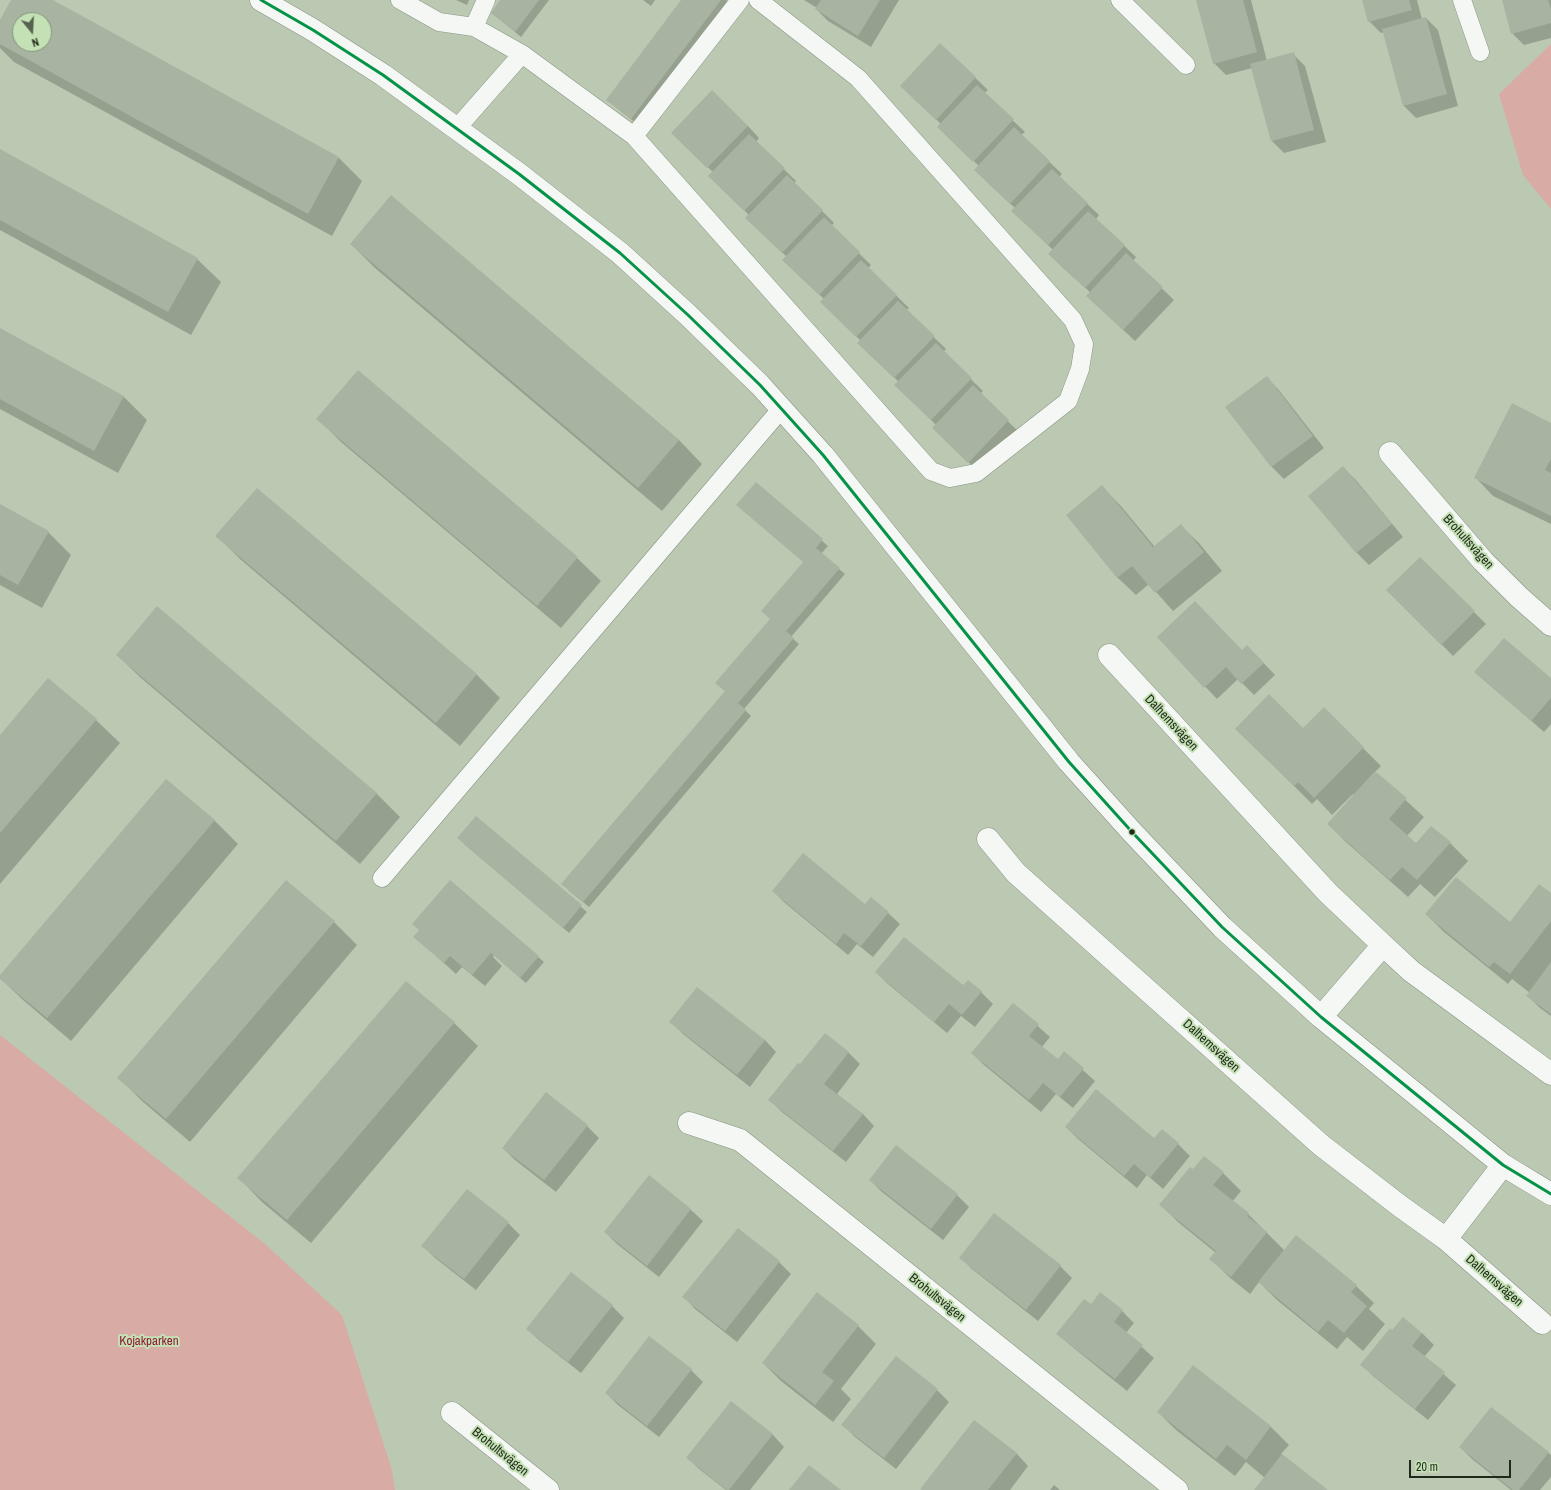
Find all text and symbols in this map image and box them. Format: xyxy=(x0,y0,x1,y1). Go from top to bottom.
north arrow xyxy=(12,12,52,52)
text: N xyxy=(30,35,41,50)
street label: Brohultsvägen xyxy=(1439,511,1497,573)
street label: Dalhemsvägen xyxy=(1141,692,1201,754)
unlabelled marker xyxy=(1127,827,1137,837)
street label: Dalhemsvägen xyxy=(1179,1016,1243,1076)
street label: Dalhemsvägen xyxy=(1462,1252,1526,1310)
street label: Brohultsvägen xyxy=(906,1270,968,1326)
park label: Kojakparken xyxy=(119,1334,179,1350)
street label: Brohultsvägen xyxy=(469,1424,531,1480)
scale bar xyxy=(1411,1452,1513,1478)
text: 20 m xyxy=(1416,1459,1438,1475)

